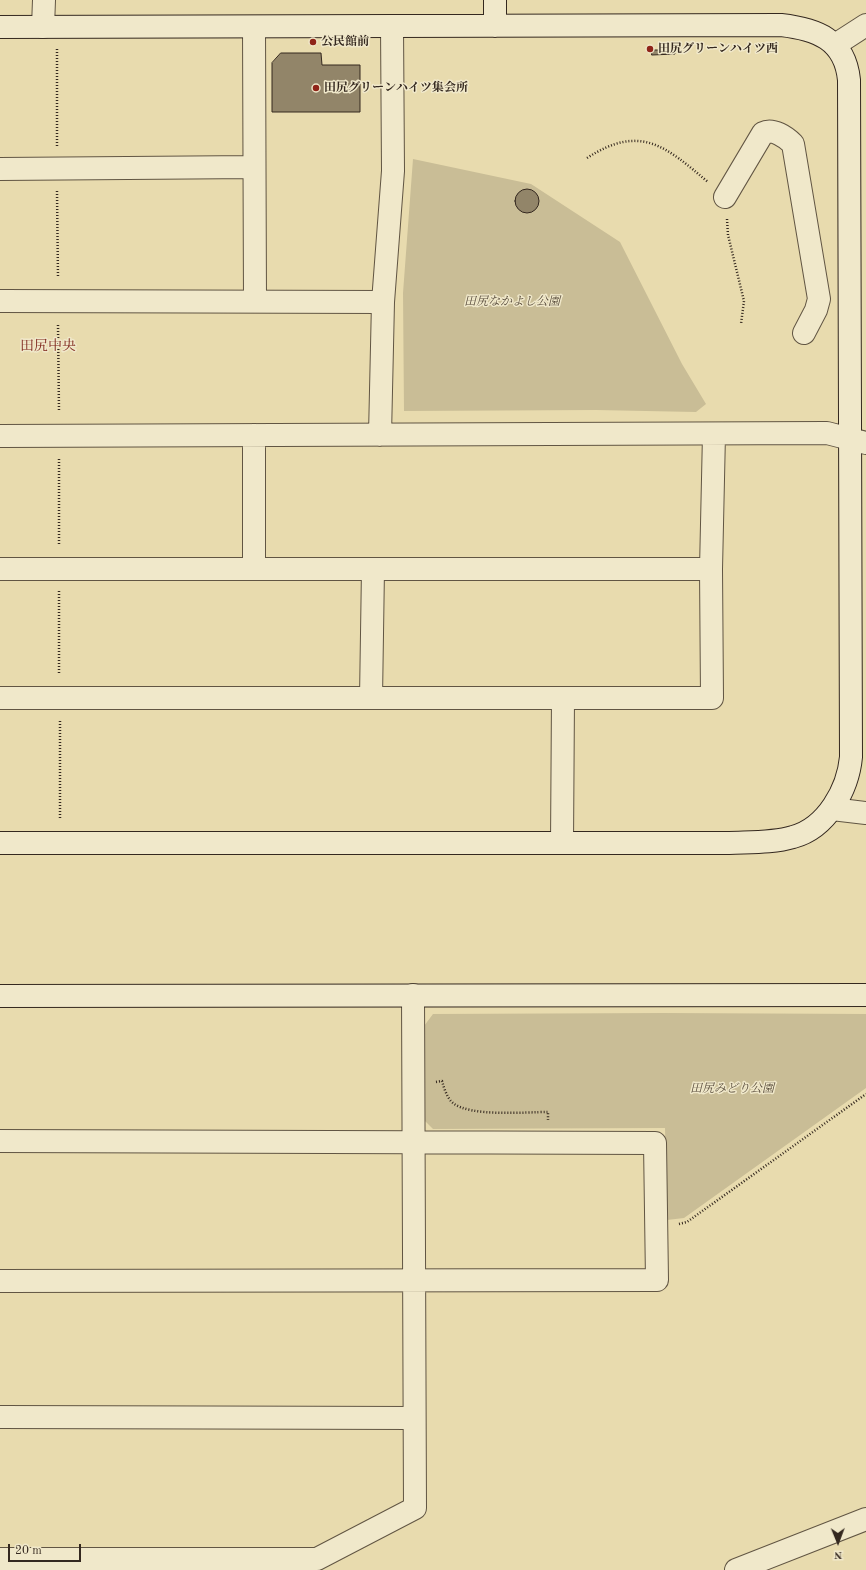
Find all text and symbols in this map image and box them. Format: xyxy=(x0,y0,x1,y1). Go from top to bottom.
place label: 公民館前 xyxy=(321,35,369,49)
marker: 公民館前 xyxy=(308,37,318,47)
place label: 田尻グリーンハイツ西 xyxy=(658,42,778,56)
marker: 田尻グリーンハイツ西 xyxy=(645,44,655,54)
place label: 田尻グリーンハイツ集会所 xyxy=(324,81,468,95)
marker: 田尻グリーンハイツ集会所 xyxy=(311,83,321,93)
park label: 田尻なかよし公園 xyxy=(464,295,560,309)
district label: 田尻中央 xyxy=(20,338,76,354)
park label: 田尻みどり公園 xyxy=(690,1082,774,1096)
north arrow xyxy=(818,1522,858,1562)
scale bar xyxy=(10,1536,83,1562)
text: 20 m xyxy=(15,1545,42,1557)
text: N xyxy=(834,1549,843,1560)

